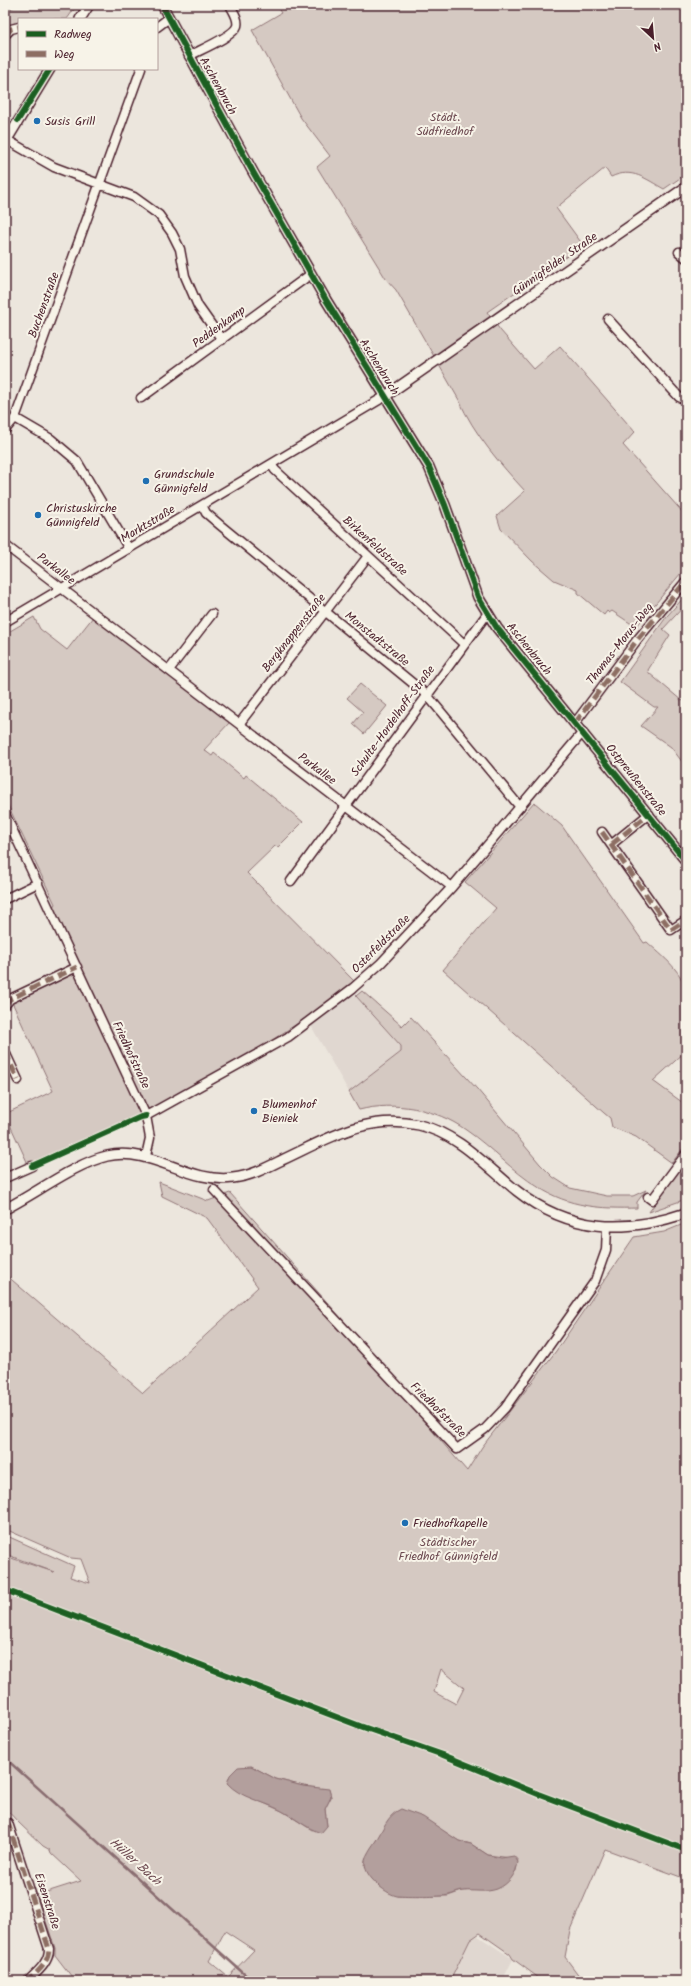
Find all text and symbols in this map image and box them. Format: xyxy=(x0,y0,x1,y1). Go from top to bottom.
legend xyxy=(18,18,158,70)
north arrow xyxy=(633,18,673,58)
text: Radweg xyxy=(54,25,92,44)
text: N xyxy=(650,36,664,56)
text: Weg xyxy=(54,45,75,64)
street label: Aschenbruch xyxy=(194,53,242,119)
park label: Städt. Südfriedhof xyxy=(416,108,475,141)
place label: Susis Grill xyxy=(45,112,95,131)
marker: Susis Grill xyxy=(32,116,42,126)
street label: Günnigfelder Straße xyxy=(508,227,602,301)
street label: Buchenstraße xyxy=(23,269,65,341)
street label: Peddenkamp xyxy=(188,301,250,353)
street label: Aschenbruch xyxy=(354,335,404,399)
place label: Grundschule Günnigfeld xyxy=(154,465,215,498)
marker: Grundschule Günnigfeld xyxy=(141,476,151,486)
place label: Christuskirche Günnigfeld xyxy=(46,499,117,532)
street label: Marktstraße xyxy=(117,500,180,548)
marker: Christuskirche Günnigfeld xyxy=(33,510,43,520)
street label: Birkenfeldstraße xyxy=(338,511,412,581)
street label: Parkallee xyxy=(33,548,80,590)
street label: Bergknappenstraße xyxy=(257,589,331,676)
street label: Thomas-Morus-Weg xyxy=(582,599,658,689)
street label: Monstadtstraße xyxy=(340,607,414,672)
street label: Aschenbruch xyxy=(502,618,556,680)
street label: Schulte-Hordelhoff-Straße xyxy=(346,661,440,781)
street label: Ostpreußenstraße xyxy=(601,740,672,821)
street label: Parkallee xyxy=(294,748,341,790)
street label: Osterfeldstraße xyxy=(347,910,415,978)
street label: Friedhofstraße xyxy=(107,1018,155,1092)
place label: Blumenhof Bieniek xyxy=(262,1095,318,1128)
marker: Blumenhof Bieniek xyxy=(249,1106,259,1116)
street label: Friedhofstraße xyxy=(406,1378,471,1443)
place label: Friedhofkapelle xyxy=(413,1514,488,1533)
marker: Friedhofkapelle xyxy=(400,1518,410,1528)
park label: Städtischer Friedhof Günnigfeld xyxy=(399,1533,498,1566)
water label: Hüller Bach xyxy=(104,1833,166,1892)
street label: Eisenstraße xyxy=(29,1870,65,1932)

